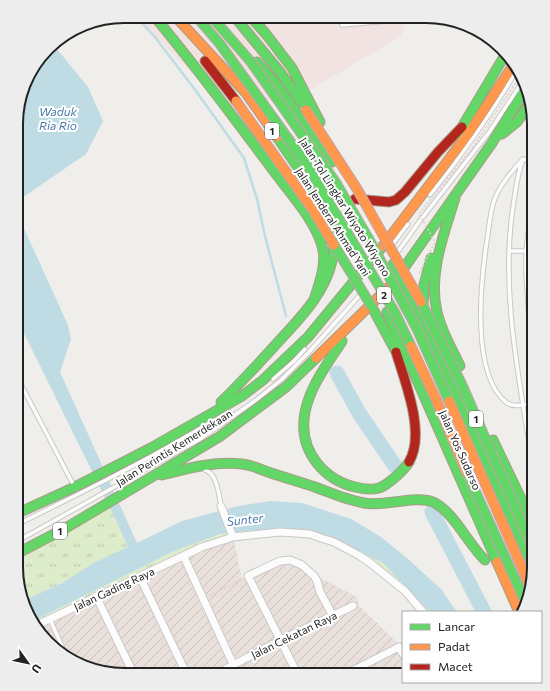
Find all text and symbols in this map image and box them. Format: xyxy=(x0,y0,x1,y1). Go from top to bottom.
water label: Waduk Ria Rio xyxy=(39,104,77,132)
road number: 1 xyxy=(265,123,279,139)
street label: Jalan Tol Lingkar Wiyoto Wiyono xyxy=(296,135,394,279)
street label: Jalan Jenderal Ahmad Yani xyxy=(293,165,374,279)
road number: 2 xyxy=(377,287,391,303)
street label: Jalan Perintis Kemerdekaan xyxy=(113,406,235,490)
street label: Jalan Yos Sudarso xyxy=(436,408,484,493)
road number: 1 xyxy=(469,411,483,427)
water label: Sunter xyxy=(226,510,265,528)
road number: 1 xyxy=(53,523,67,539)
street label: Jalan Gading Raya xyxy=(71,564,157,614)
street label: Jalan Cekatan Raya xyxy=(249,608,339,662)
legend xyxy=(402,611,542,683)
text: Lancar xyxy=(438,619,475,633)
text: Padat xyxy=(438,639,470,653)
north arrow xyxy=(8,643,48,683)
text: Macet xyxy=(438,659,473,673)
text: U xyxy=(29,662,44,676)

